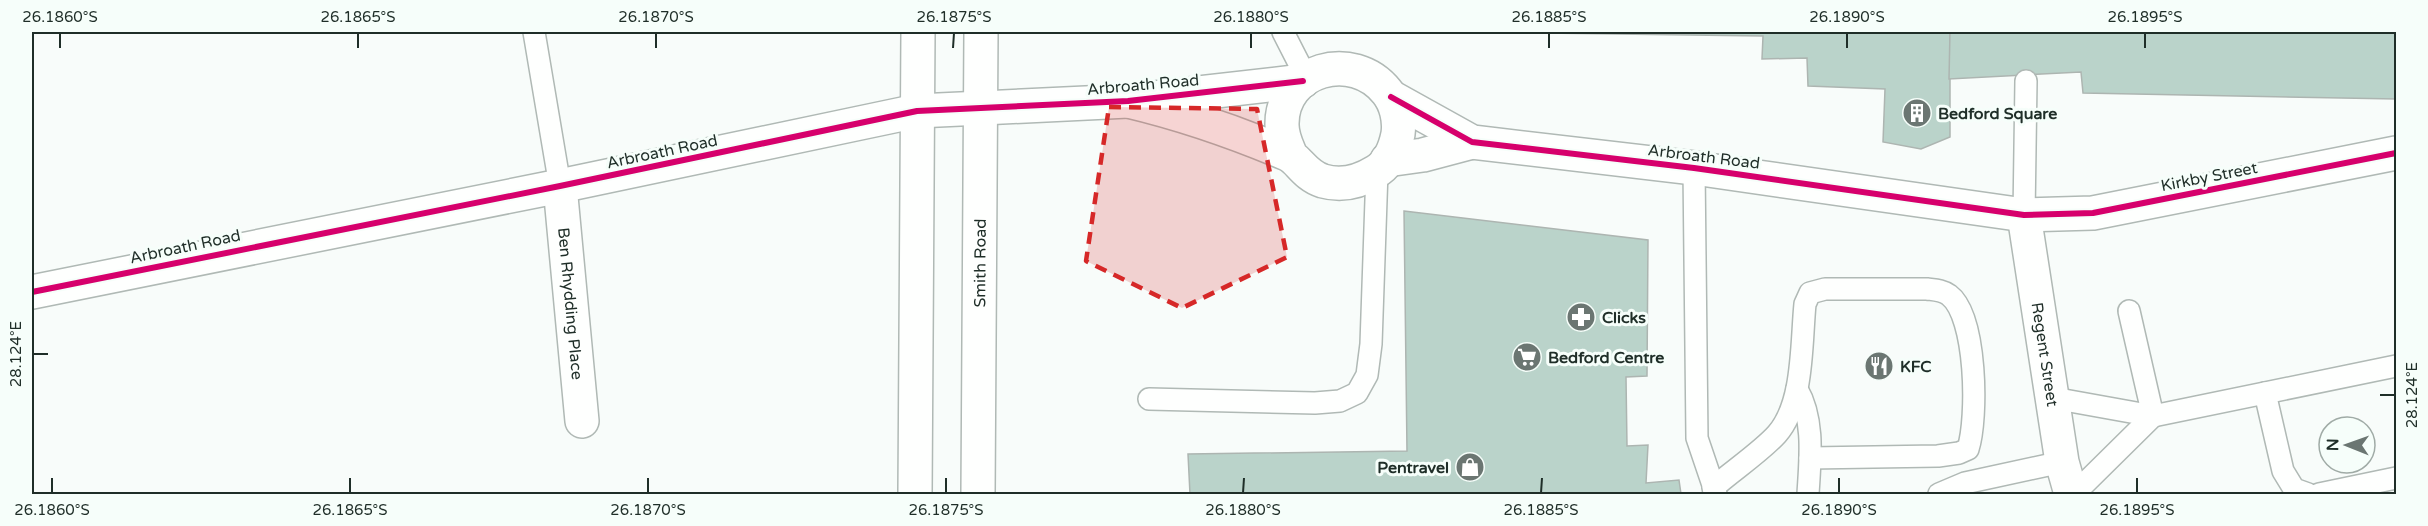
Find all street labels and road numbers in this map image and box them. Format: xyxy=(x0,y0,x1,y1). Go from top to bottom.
street label: Arbroath Road xyxy=(1086,70,1200,100)
street label: Arbroath Road xyxy=(605,130,719,173)
street label: Arbroath Road xyxy=(1647,140,1761,174)
street label: Kirkby Street xyxy=(2159,158,2259,196)
street label: Smith Road xyxy=(970,219,991,307)
street label: Arbroath Road xyxy=(128,225,242,268)
street label: Ben Rhydding Place xyxy=(553,227,587,381)
street label: Regent Street xyxy=(2027,301,2062,408)

